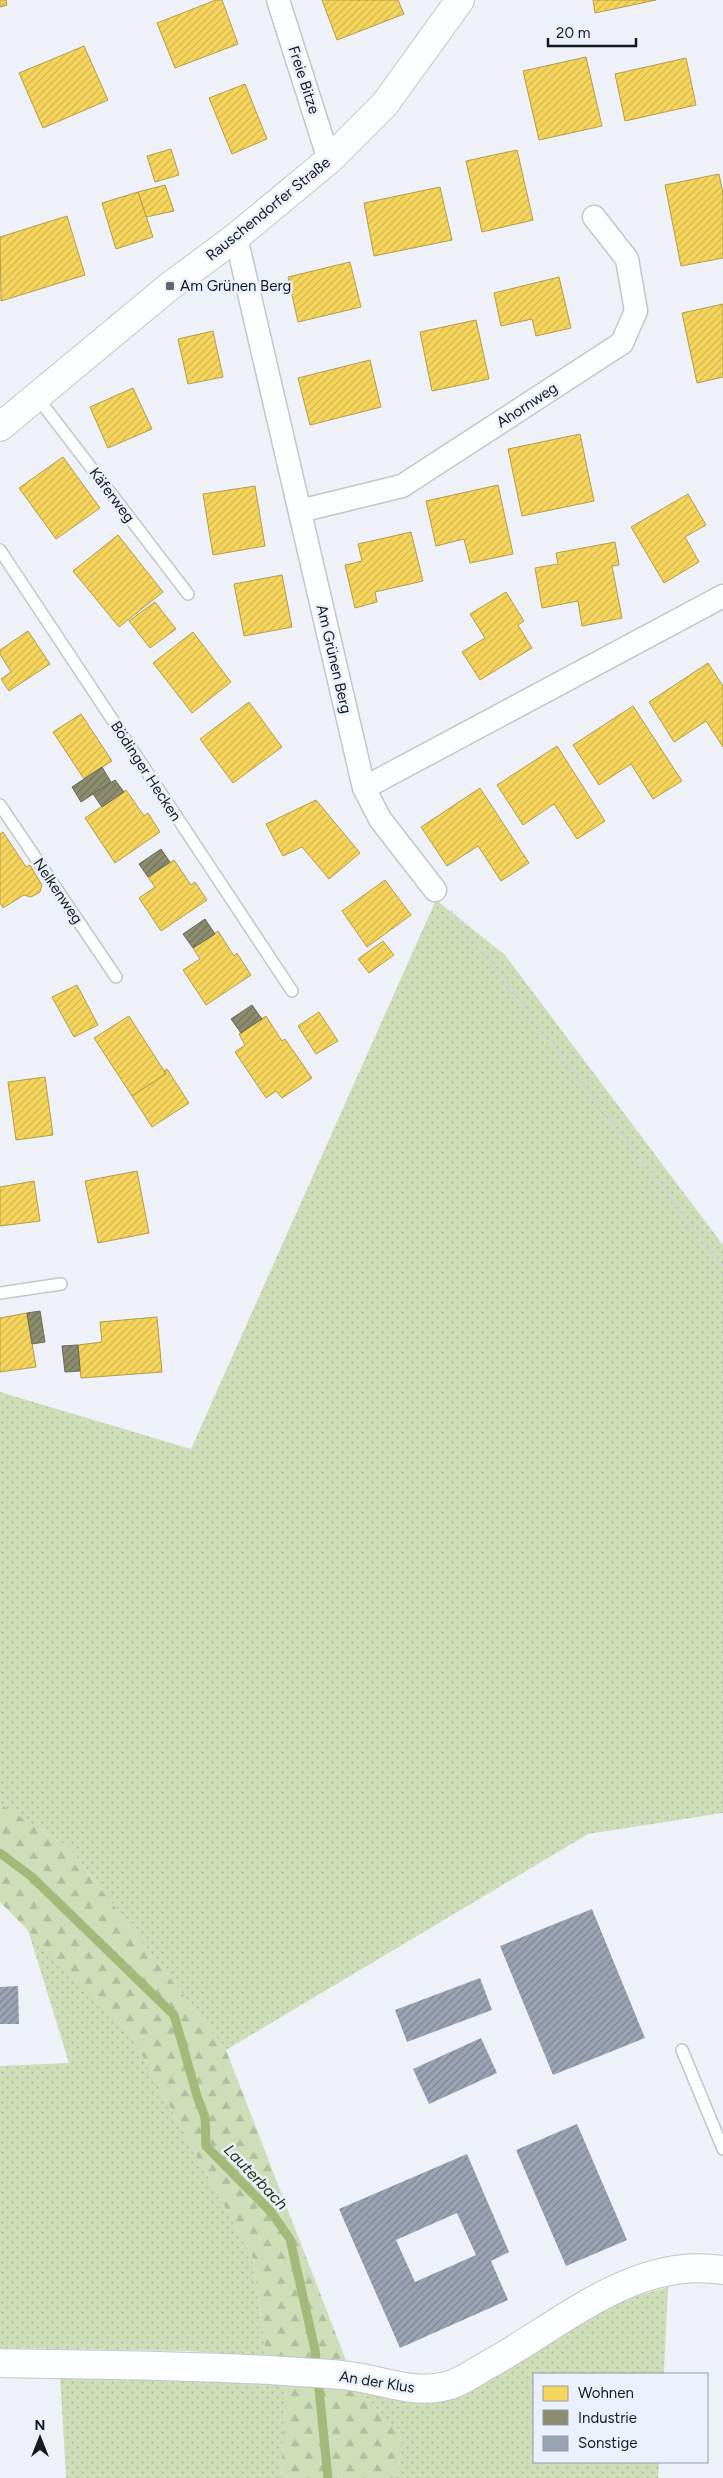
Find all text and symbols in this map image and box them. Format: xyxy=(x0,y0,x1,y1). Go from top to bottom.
scale bar xyxy=(548,15,636,47)
text: 20 m xyxy=(556,24,590,42)
street label: Freie Bitze xyxy=(285,44,323,116)
street label: Rauschendorfer Straße xyxy=(202,153,334,265)
place label: Am Grünen Berg xyxy=(180,277,291,295)
marker: Am Grünen Berg xyxy=(164,280,176,292)
street label: Ahornweg xyxy=(493,379,561,431)
street label: Käferweg xyxy=(86,464,138,526)
street label: Am Grünen Berg xyxy=(313,603,355,715)
street label: Bödinger Hecken xyxy=(107,718,185,824)
street label: Nelkenweg xyxy=(29,855,87,927)
water label: Lauterbach xyxy=(220,2140,292,2214)
street label: An der Klus xyxy=(338,2367,416,2397)
legend xyxy=(533,2373,708,2463)
text: Wohnen xyxy=(578,2384,634,2402)
text: Industrie xyxy=(578,2409,637,2427)
north arrow xyxy=(15,2413,65,2463)
text: N xyxy=(35,2417,45,2434)
text: Sonstige xyxy=(578,2434,637,2452)

